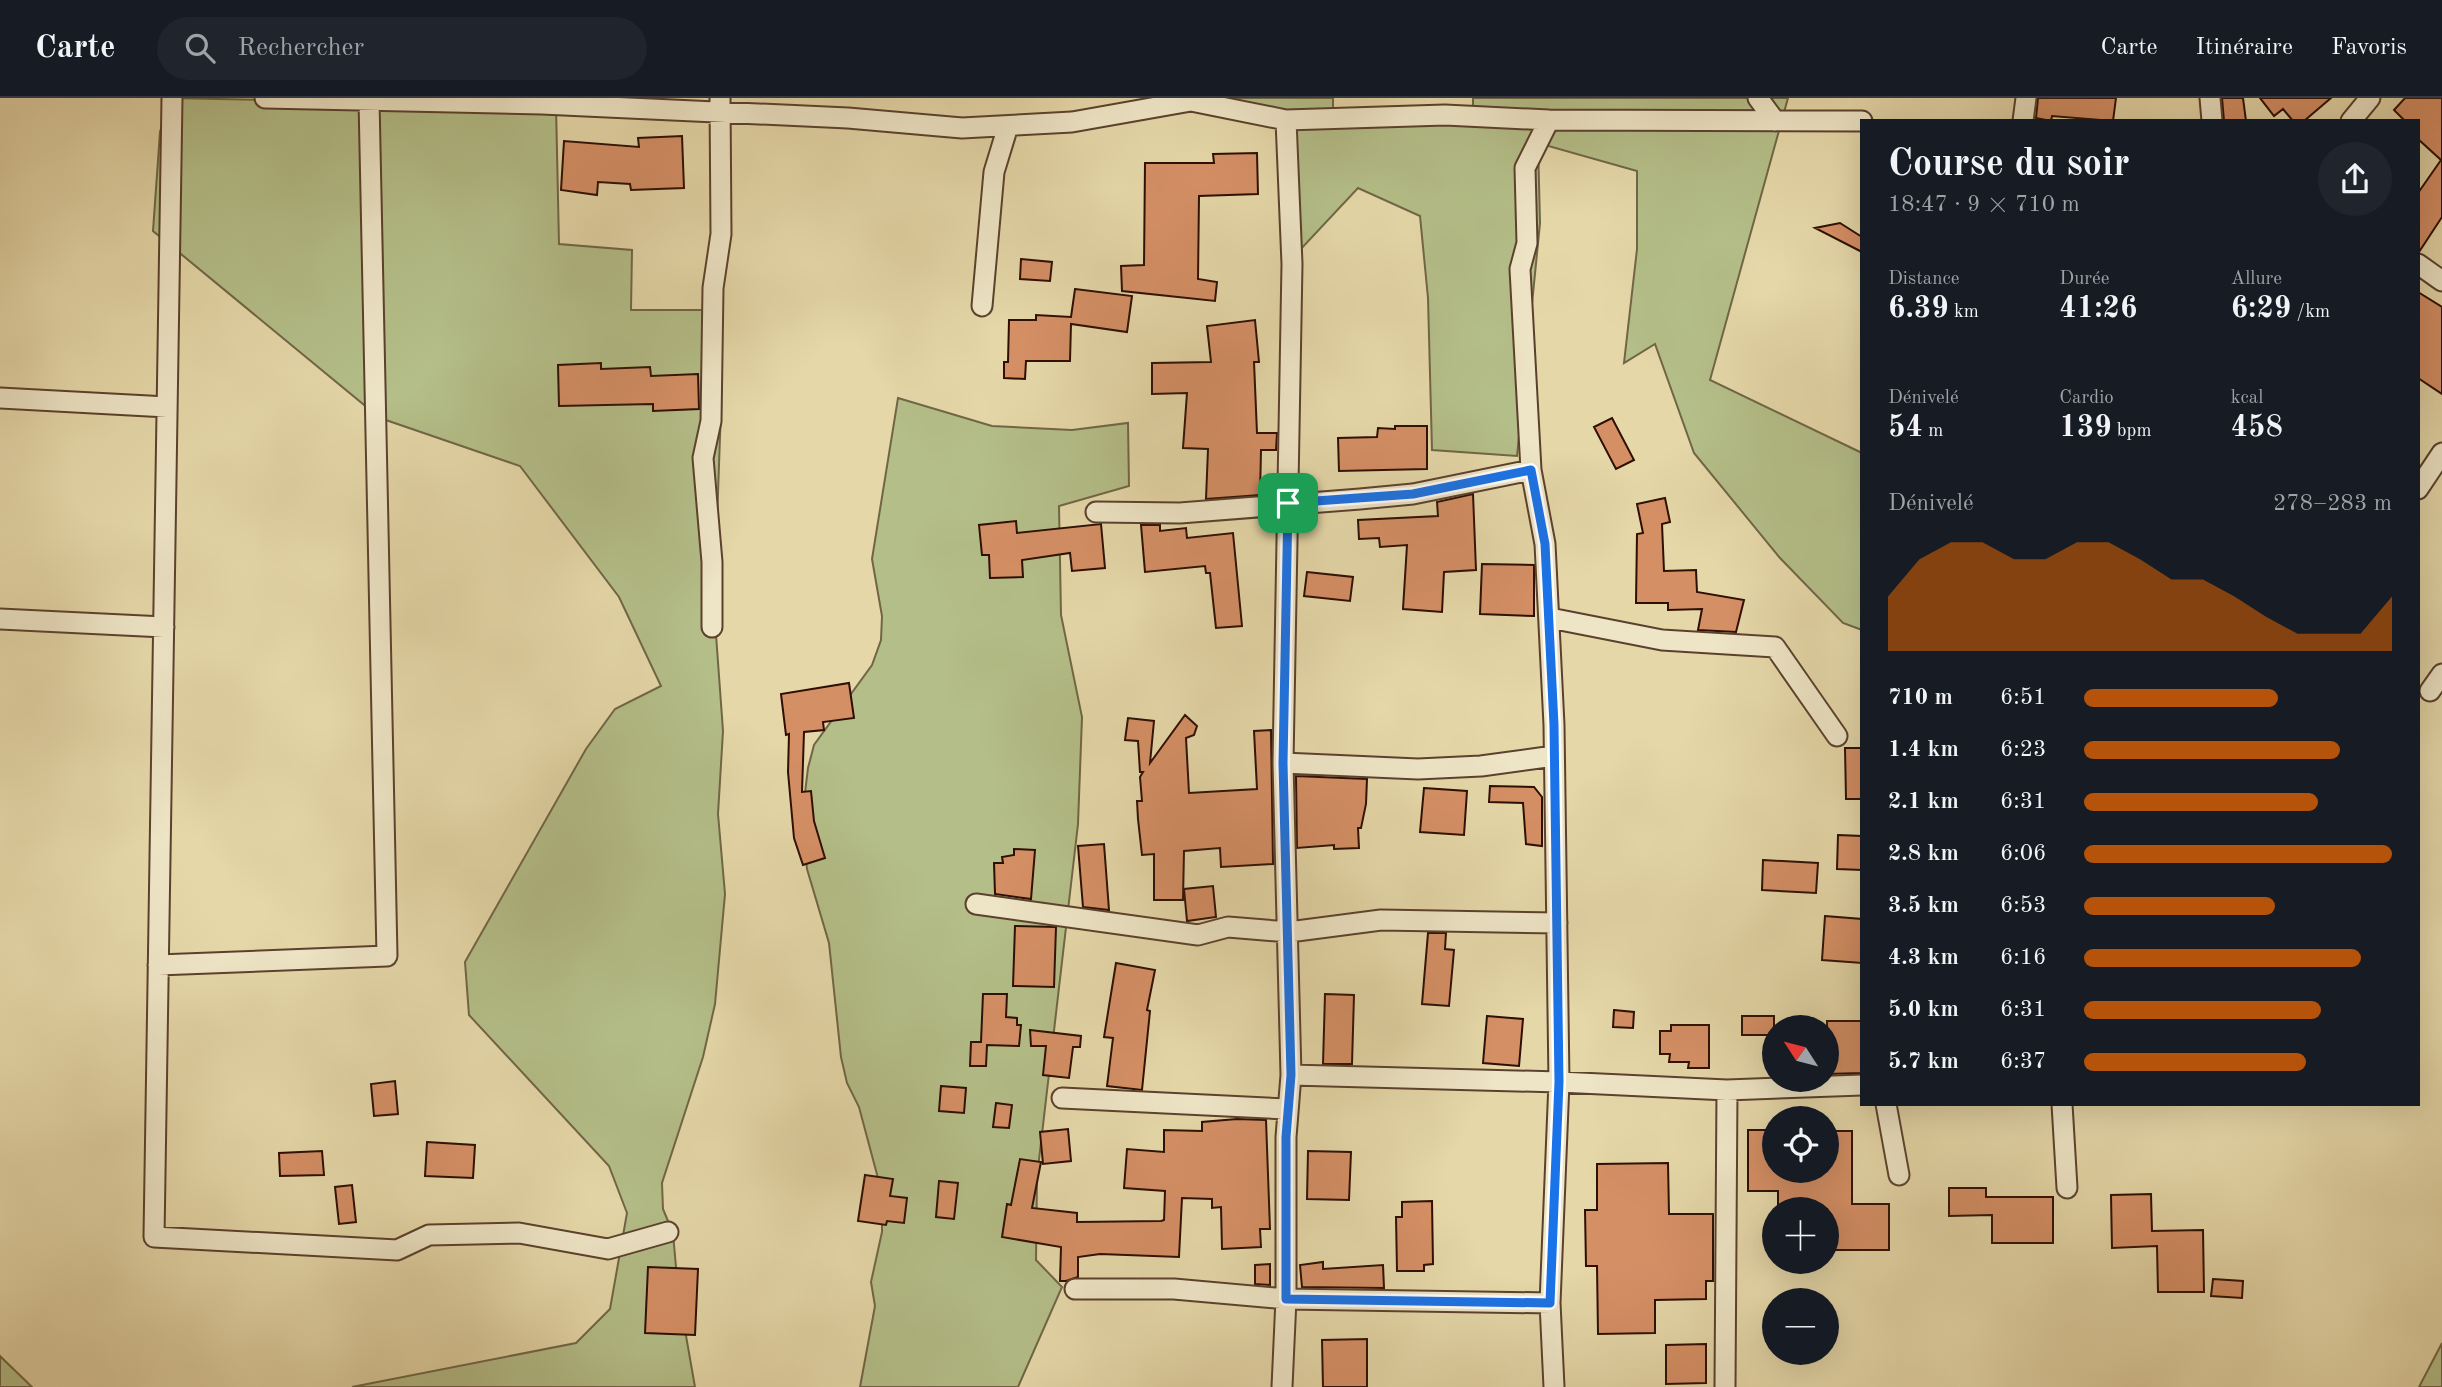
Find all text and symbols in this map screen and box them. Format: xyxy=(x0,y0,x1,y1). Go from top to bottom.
search box xyxy=(157,17,647,80)
icon: search xyxy=(181,29,219,67)
text: Carte xyxy=(35,32,115,65)
text: Rechercher xyxy=(237,35,364,61)
text: Carte xyxy=(2100,36,2158,60)
text: Itinéraire xyxy=(2196,36,2293,60)
text: Favoris xyxy=(2331,36,2407,60)
button: share xyxy=(2318,142,2392,216)
text: Course du soir xyxy=(1888,146,2130,184)
text: 18:47 · 9 × 710 m xyxy=(1888,193,2080,216)
text: Distance xyxy=(1888,270,1960,289)
text: Durée xyxy=(2059,270,2110,289)
text: Allure xyxy=(2231,270,2282,289)
text: 6.39 xyxy=(1888,294,1949,324)
text: 41:26 xyxy=(2059,294,2137,324)
text: 6:29 xyxy=(2231,294,2291,324)
text: km xyxy=(1949,303,1979,322)
text: /km xyxy=(2291,303,2330,322)
text: Dénivelé xyxy=(1888,389,1959,408)
text: Cardio xyxy=(2059,389,2114,408)
text: kcal xyxy=(2231,389,2263,408)
text: 54 xyxy=(1888,413,1923,443)
text: 139 xyxy=(2059,413,2112,443)
text: 458 xyxy=(2231,413,2283,443)
text: m xyxy=(1923,422,1943,441)
text: bpm xyxy=(2112,422,2152,441)
pin xyxy=(1258,473,1318,533)
icon: arrive xyxy=(1269,484,1307,522)
text: Dénivelé xyxy=(1888,492,1974,515)
text: 278–283 m xyxy=(2273,492,2392,515)
text: 710 m xyxy=(1888,686,1953,709)
text: 6:51 xyxy=(2000,686,2046,709)
text: 1.4 km xyxy=(1888,738,1959,761)
text: 6:23 xyxy=(2000,738,2046,761)
text: 2.1 km xyxy=(1888,790,1959,813)
text: 6:31 xyxy=(2000,790,2046,813)
text: 2.8 km xyxy=(1888,842,1959,865)
text: 6:06 xyxy=(2000,842,2046,865)
text: 3.5 km xyxy=(1888,894,1959,917)
text: 6:53 xyxy=(2000,894,2046,917)
text: 4.3 km xyxy=(1888,946,1959,969)
text: 6:16 xyxy=(2000,946,2046,969)
text: 5.0 km xyxy=(1888,998,1959,1021)
text: 6:31 xyxy=(2000,998,2046,1021)
north arrow xyxy=(1762,1015,1839,1092)
map controls xyxy=(1762,1015,1839,1365)
text: 5.7 km xyxy=(1888,1050,1959,1073)
text: 6:37 xyxy=(2000,1050,2046,1073)
button: locate xyxy=(1762,1106,1839,1183)
button: + xyxy=(1762,1197,1839,1274)
button: − xyxy=(1762,1288,1839,1365)

